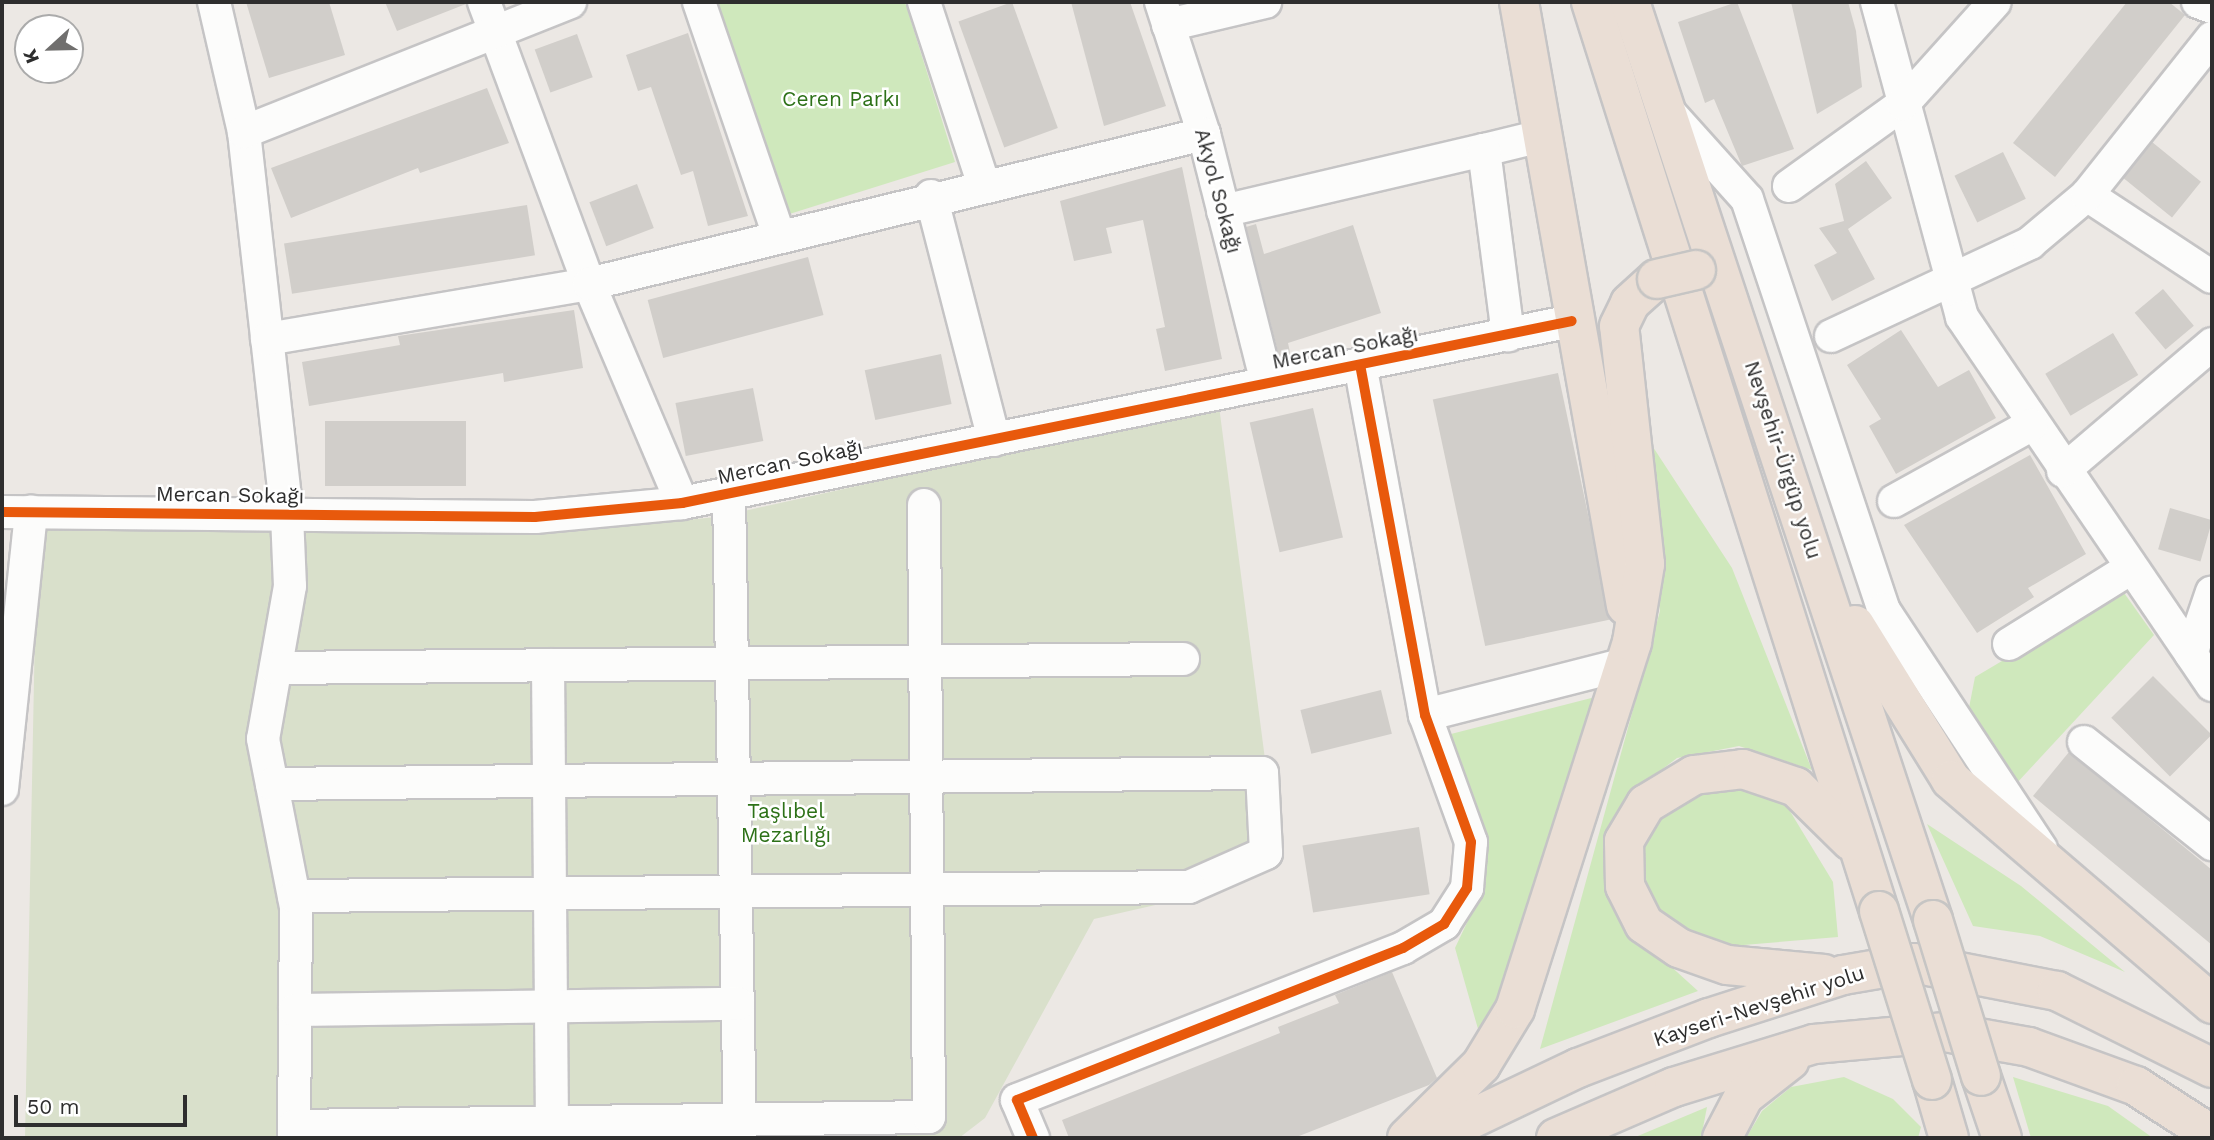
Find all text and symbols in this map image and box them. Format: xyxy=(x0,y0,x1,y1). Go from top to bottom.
north arrow xyxy=(14,14,84,84)
text: K xyxy=(18,46,44,67)
park label: Ceren Parkı xyxy=(782,86,900,112)
street label: Akyol Sokağı xyxy=(1189,125,1247,257)
street label: Mercan Sokağı xyxy=(1270,321,1420,375)
street label: Nevşehir-Ürgüp yolu xyxy=(1739,358,1827,562)
street label: Mercan Sokağı xyxy=(715,434,865,490)
street label: Mercan Sokağı xyxy=(156,481,304,509)
park label: Taşlıbel Mezarlığı xyxy=(741,798,831,848)
street label: Kayseri-Nevşehir yolu xyxy=(1650,960,1868,1052)
scale bar xyxy=(18,1080,191,1124)
text: 50 m xyxy=(27,1094,79,1119)

